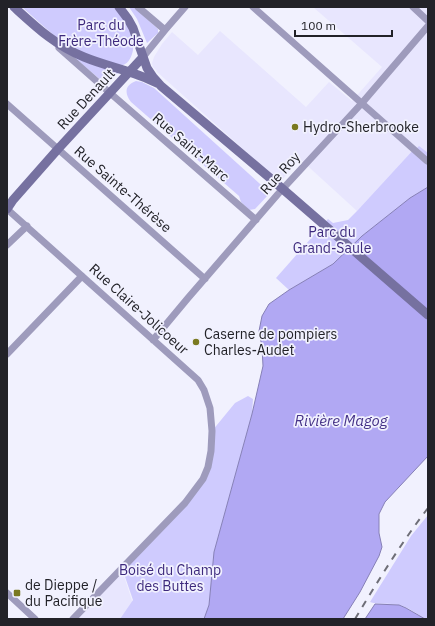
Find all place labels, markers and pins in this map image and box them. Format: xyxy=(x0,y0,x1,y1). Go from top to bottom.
place label: Hydro-Sherbrooke xyxy=(303,118,419,136)
marker: Hydro-Sherbrooke xyxy=(290,122,300,132)
place label: Caserne de pompiers Charles-Audet xyxy=(204,325,337,359)
marker: Caserne de pompiers Charles-Audet xyxy=(191,337,201,347)
place label: de Dieppe / du Pacifique xyxy=(25,576,103,610)
marker: de Dieppe / du Pacifique xyxy=(12,588,22,598)

